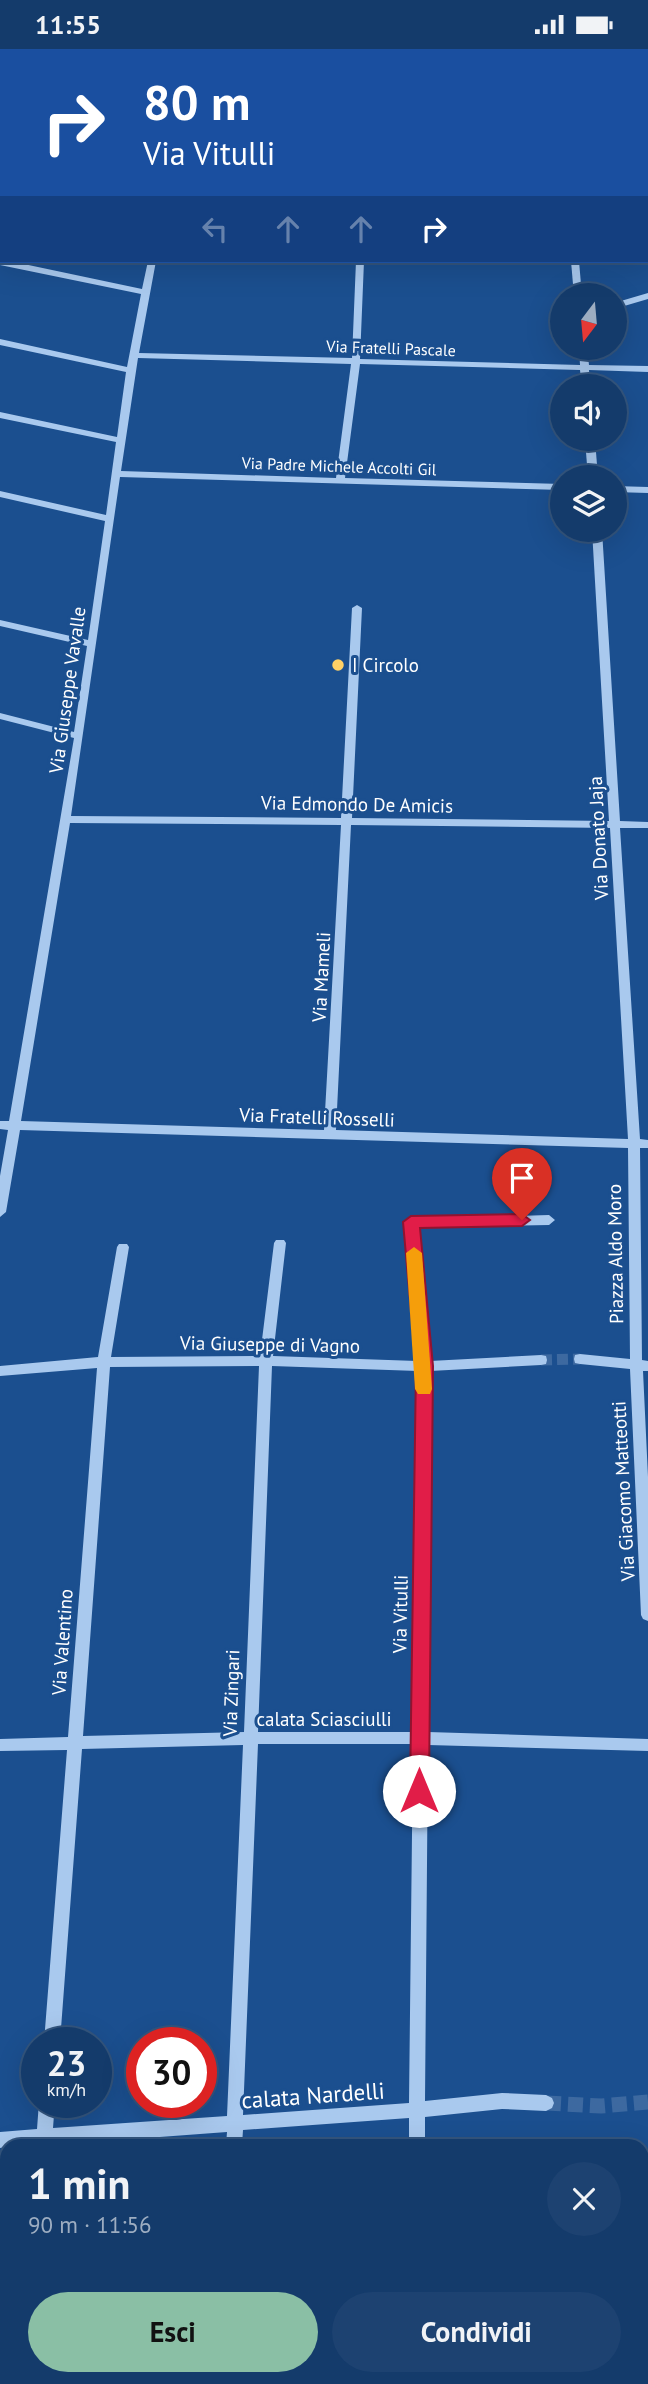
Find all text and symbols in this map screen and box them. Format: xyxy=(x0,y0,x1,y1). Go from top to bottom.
text: 11:55 xyxy=(35,8,101,41)
text: 80 m xyxy=(143,70,250,134)
icon: right xyxy=(28,77,119,168)
text: Via Vitulli xyxy=(143,132,275,174)
icon: left xyxy=(196,210,234,248)
icon: ahead xyxy=(269,210,307,248)
icon: ahead xyxy=(342,210,380,248)
icon: right xyxy=(415,210,453,248)
north arrow xyxy=(550,283,626,361)
map controls xyxy=(550,283,627,542)
street label: Via Fratelli Pascale xyxy=(325,336,456,360)
button: sound xyxy=(550,374,627,451)
street label: Via Padre Michele Accolti Gil xyxy=(240,453,437,479)
button: layers xyxy=(550,465,627,542)
street label: Via Giuseppe Vavalle xyxy=(43,605,91,776)
place label: I Circolo xyxy=(352,653,419,677)
marker: I Circolo xyxy=(330,657,346,673)
street label: Via Donato Jaja xyxy=(583,776,613,901)
street label: Via Edmondo De Amicis xyxy=(260,790,453,818)
street label: Via Mameli xyxy=(307,931,335,1024)
street label: Via Fratelli Rosselli xyxy=(238,1102,395,1132)
pin xyxy=(492,1148,552,1220)
icon: arrive xyxy=(503,1159,541,1197)
street label: Piazza Aldo Moro xyxy=(602,1184,628,1324)
street label: Via Giuseppe di Vagno xyxy=(179,1330,360,1358)
street label: Via Giacomo Matteotti xyxy=(606,1400,640,1583)
street label: Via Vitulli xyxy=(387,1575,413,1654)
street label: Via Valentino xyxy=(46,1588,78,1697)
street label: Via Zingari xyxy=(217,1649,245,1738)
street label: calata Sciasciulli xyxy=(256,1707,392,1731)
position arrow xyxy=(382,1754,456,1828)
speed limit sign: 30 xyxy=(126,2027,217,2118)
text: 23 xyxy=(47,2040,86,2086)
street label: calata Nardelli xyxy=(240,2076,386,2114)
text: km/h xyxy=(47,2078,86,2101)
text: 1 min xyxy=(28,2156,130,2211)
button: close xyxy=(547,2162,621,2236)
text: 90 m · 11:56 xyxy=(28,2210,152,2239)
button: Esci xyxy=(28,2292,318,2372)
button: Condividi xyxy=(332,2292,621,2372)

